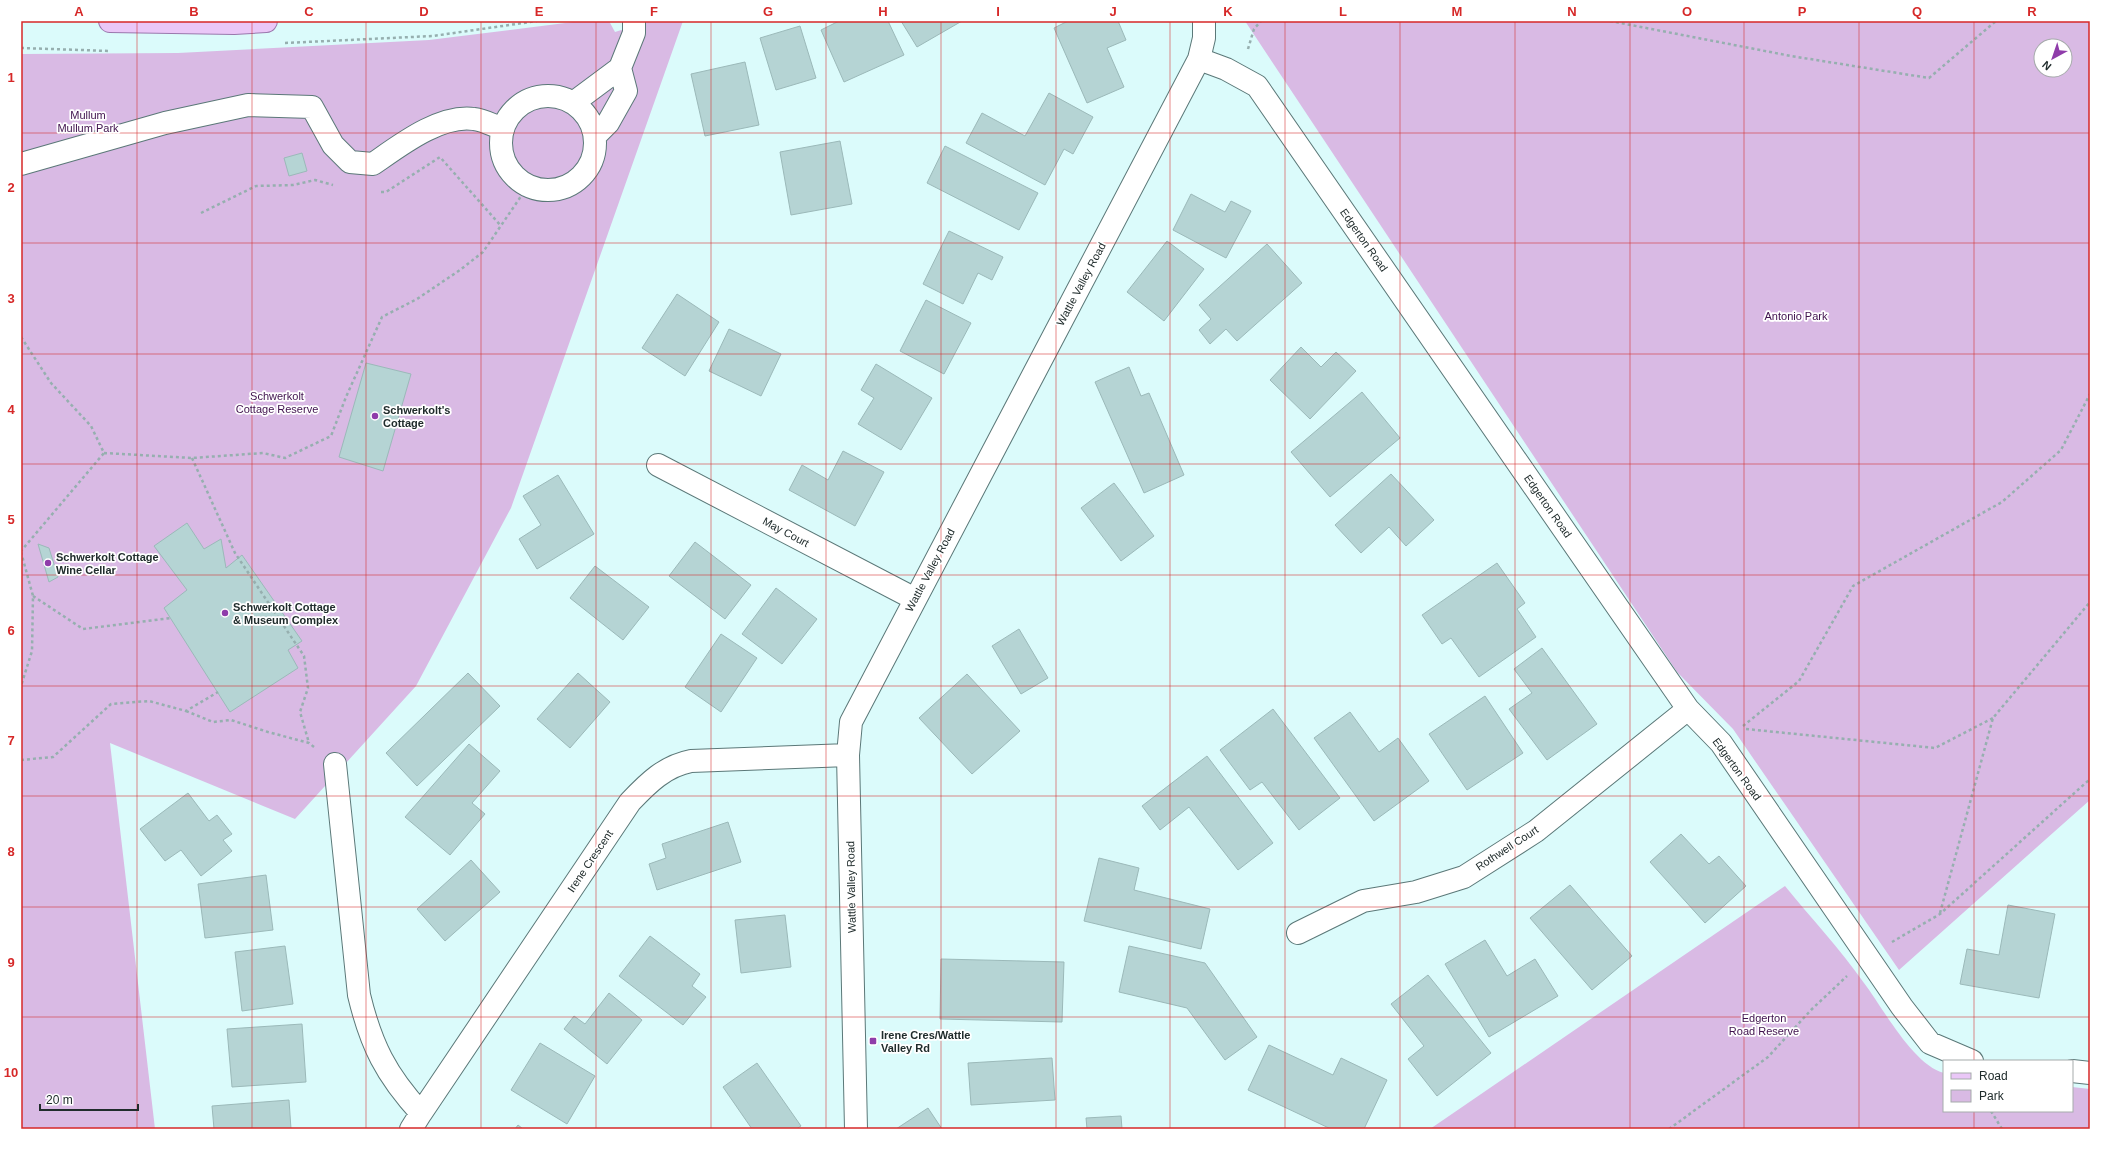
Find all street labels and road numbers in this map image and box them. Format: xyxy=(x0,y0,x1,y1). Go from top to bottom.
street label: Edgerton Road xyxy=(1338,206,1390,274)
street label: Wattle Valley Road xyxy=(1054,240,1108,328)
street label: Edgerton Road xyxy=(1522,472,1574,540)
street label: May Court xyxy=(761,515,811,549)
street label: Wattle Valley Road xyxy=(903,526,957,614)
street label: Edgerton Road xyxy=(1710,736,1764,802)
street label: Rothwell Court xyxy=(1473,823,1541,873)
street label: Irene Crescent xyxy=(565,828,615,894)
street label: Wattle Valley Road xyxy=(844,841,858,933)

